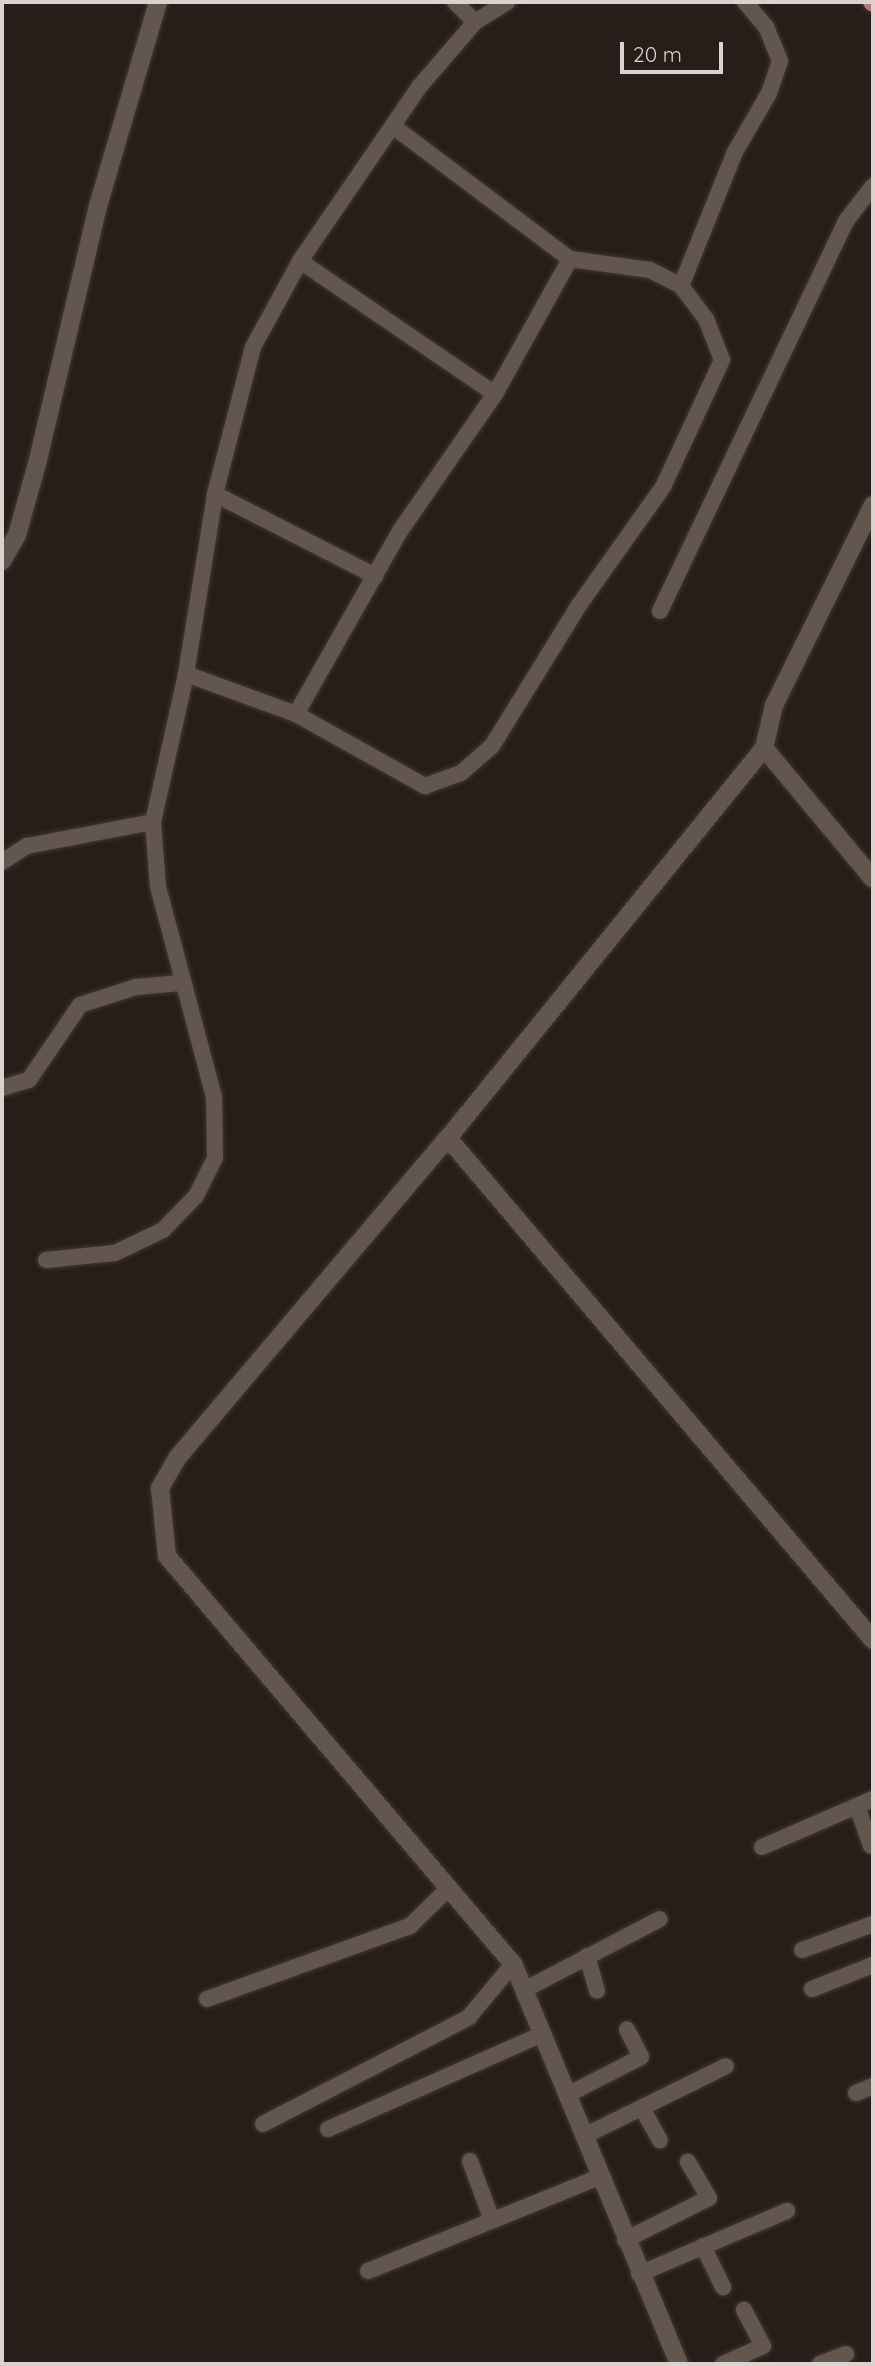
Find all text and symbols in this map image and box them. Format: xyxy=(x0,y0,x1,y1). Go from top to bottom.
scale bar xyxy=(623,28,726,72)
text: 20 m xyxy=(633,41,682,67)

